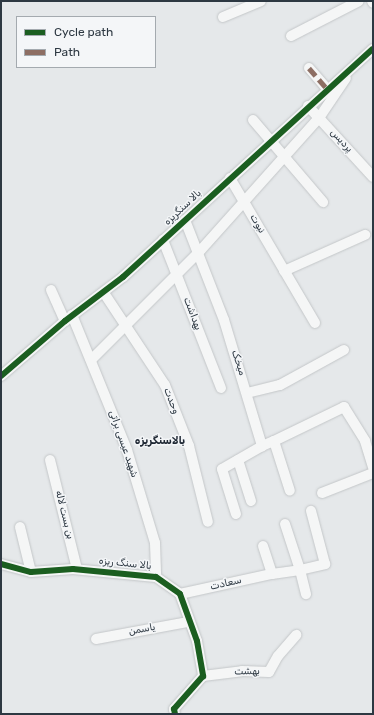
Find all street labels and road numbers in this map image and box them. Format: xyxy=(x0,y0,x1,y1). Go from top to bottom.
street label: پردیس xyxy=(327,127,355,155)
street label: بالا سنگریزه xyxy=(162,188,204,228)
street label: نبوت xyxy=(247,212,267,236)
street label: بهداشت xyxy=(180,296,204,332)
street label: میخک xyxy=(228,349,248,377)
street label: وحدت xyxy=(161,386,181,416)
street label: شهید عیسی براتی xyxy=(106,409,140,479)
street label: بن بست لاله xyxy=(52,489,76,541)
street label: بالا سنگ ریزه xyxy=(98,555,152,573)
street label: سعادت xyxy=(209,575,243,593)
street label: یاسمن xyxy=(128,622,156,638)
street label: بهشت xyxy=(234,666,260,678)

